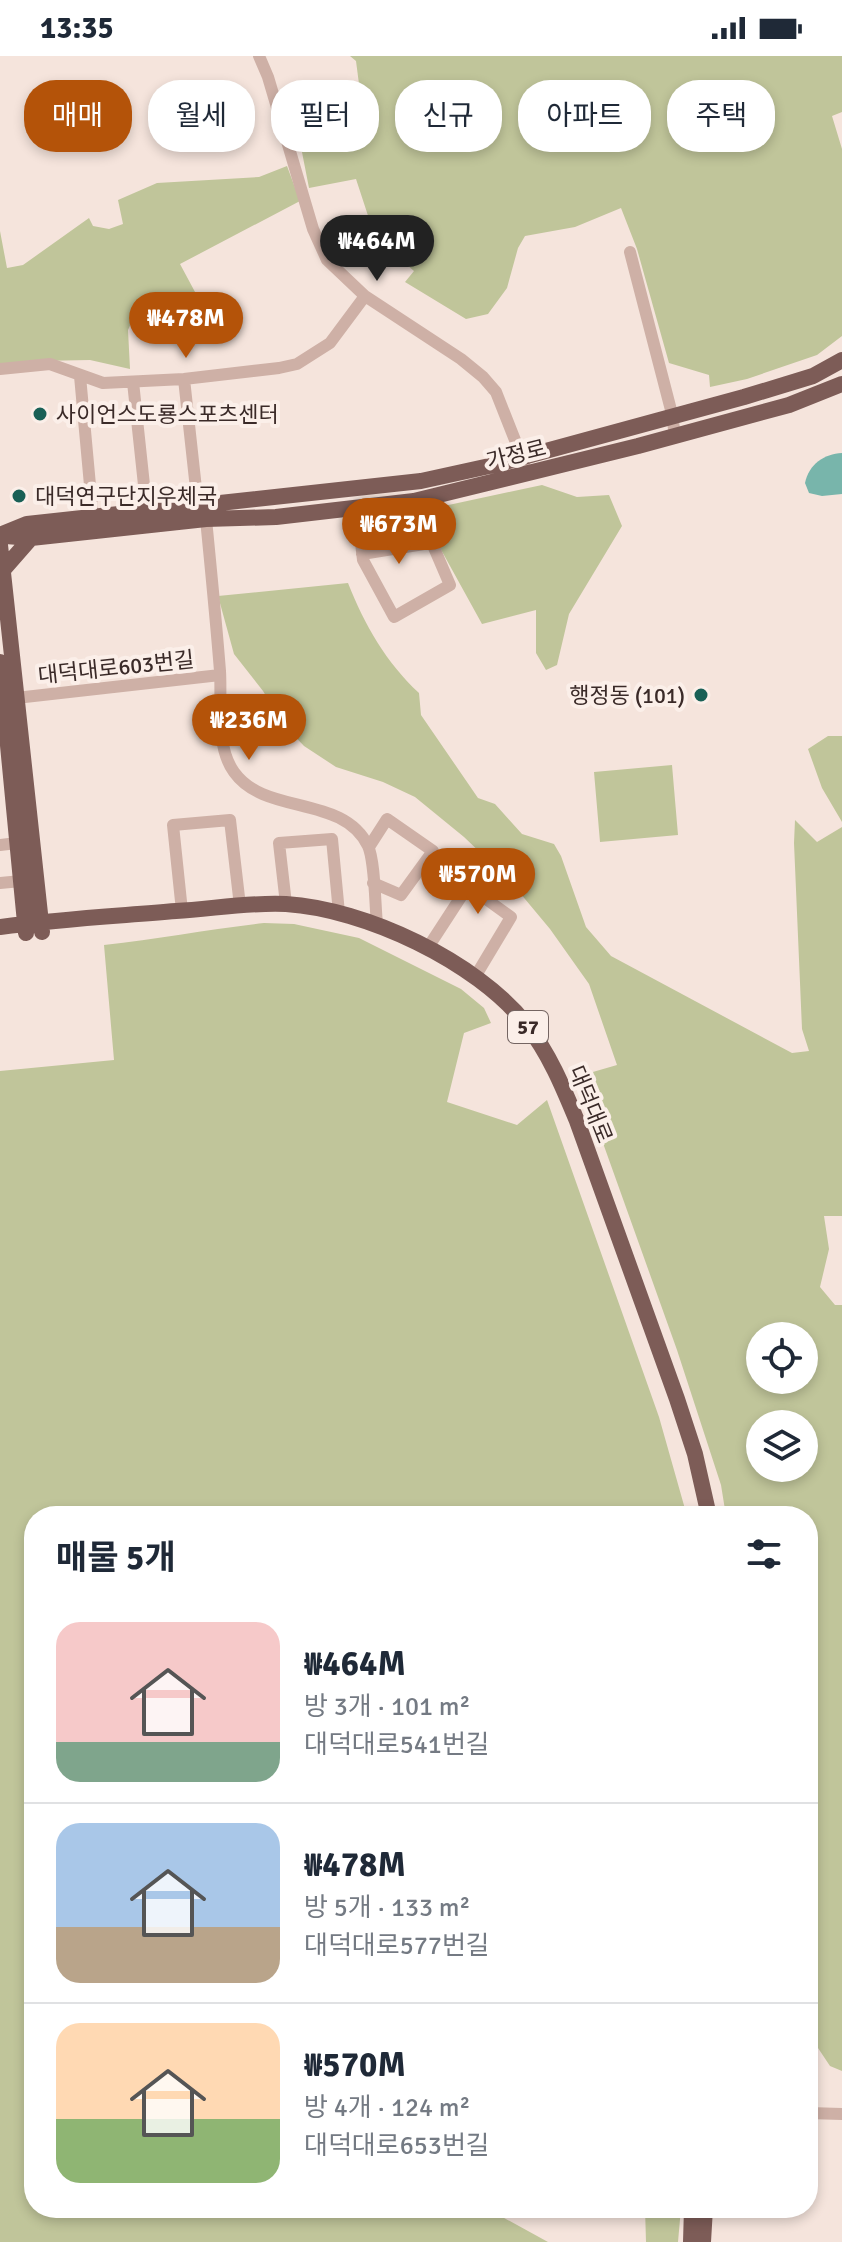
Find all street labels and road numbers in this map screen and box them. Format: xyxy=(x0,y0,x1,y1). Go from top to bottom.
street label: 가정로 xyxy=(483,434,549,475)
street label: 대덕대로603번길 xyxy=(37,646,196,689)
road number: 57 xyxy=(508,1011,548,1043)
street label: 대덕대로 xyxy=(563,1062,618,1147)

